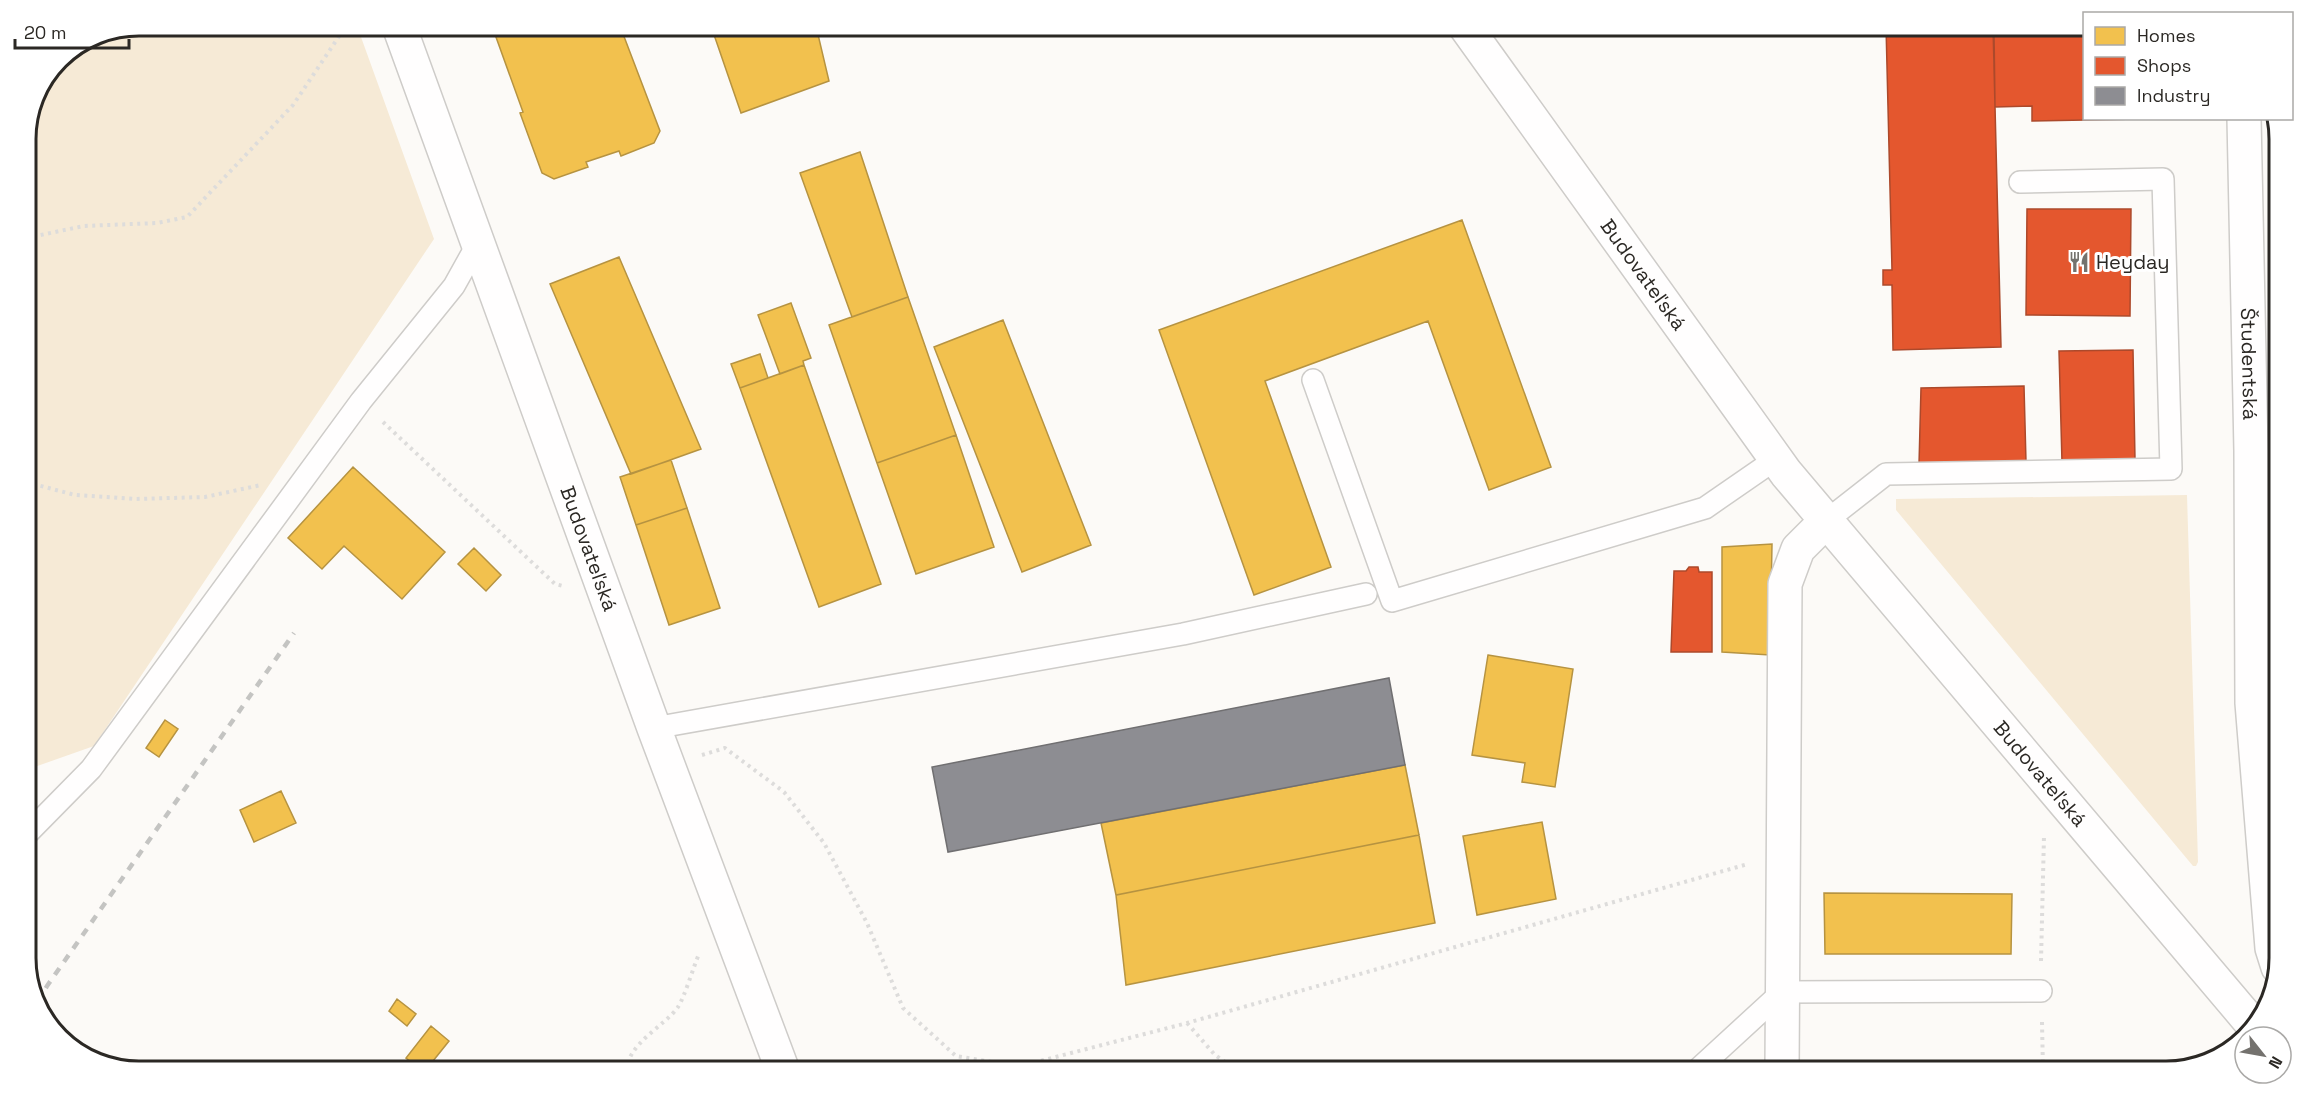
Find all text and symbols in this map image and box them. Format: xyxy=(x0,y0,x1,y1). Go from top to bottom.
scale bar xyxy=(15,12,129,50)
legend xyxy=(2083,12,2293,120)
text: 20 m xyxy=(24,21,67,44)
text: Homes xyxy=(2137,24,2196,47)
text: Shops xyxy=(2137,54,2191,77)
text: Industry xyxy=(2137,84,2210,107)
street label: Budovateľská xyxy=(1595,214,1692,335)
place label: Heyday xyxy=(2096,249,2170,275)
restaurant icon: Heyday xyxy=(2067,250,2091,274)
street label: Študentská xyxy=(2235,308,2263,420)
street label: Budovateľská xyxy=(554,483,623,615)
street label: Budovateľská xyxy=(1988,715,2093,832)
north arrow xyxy=(2233,1025,2293,1085)
text: N xyxy=(2264,1052,2287,1072)

